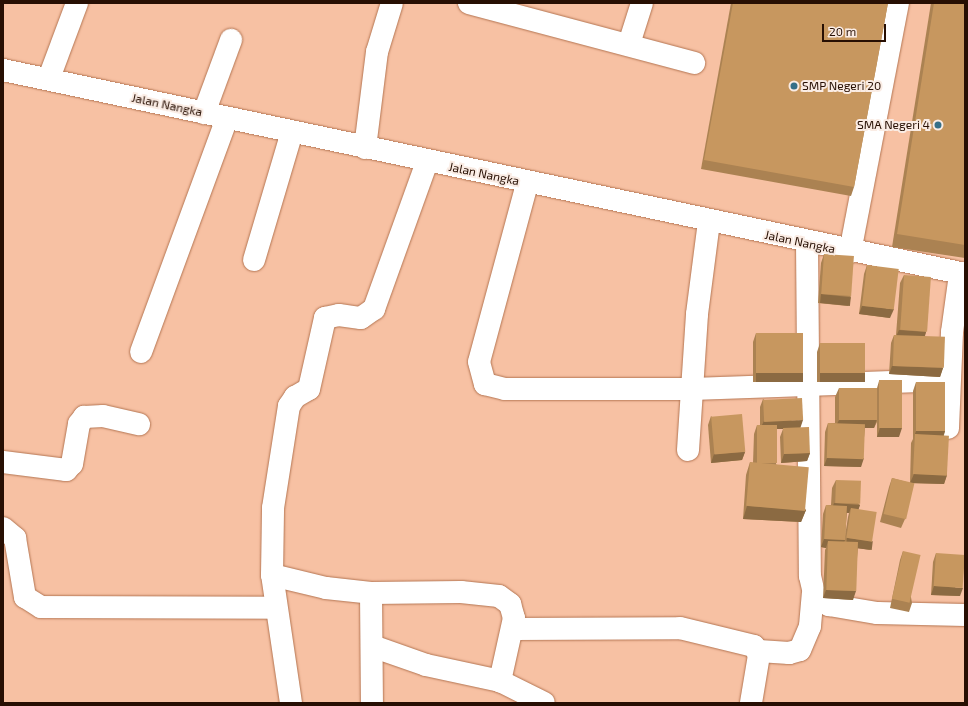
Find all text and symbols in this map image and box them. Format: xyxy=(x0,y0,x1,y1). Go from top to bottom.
scale bar xyxy=(824,16,888,42)
text: 20 m xyxy=(829,24,856,38)
place label: SMP Negeri 20 xyxy=(802,79,881,93)
marker: SMP Negeri 20 xyxy=(789,81,799,91)
street label: Jalan Nangka xyxy=(130,90,204,120)
place label: SMA Negeri 4 xyxy=(857,118,930,132)
marker: SMA Negeri 4 xyxy=(933,120,943,130)
street label: Jalan Nangka xyxy=(447,159,521,189)
street label: Jalan Nangka xyxy=(763,227,837,257)

